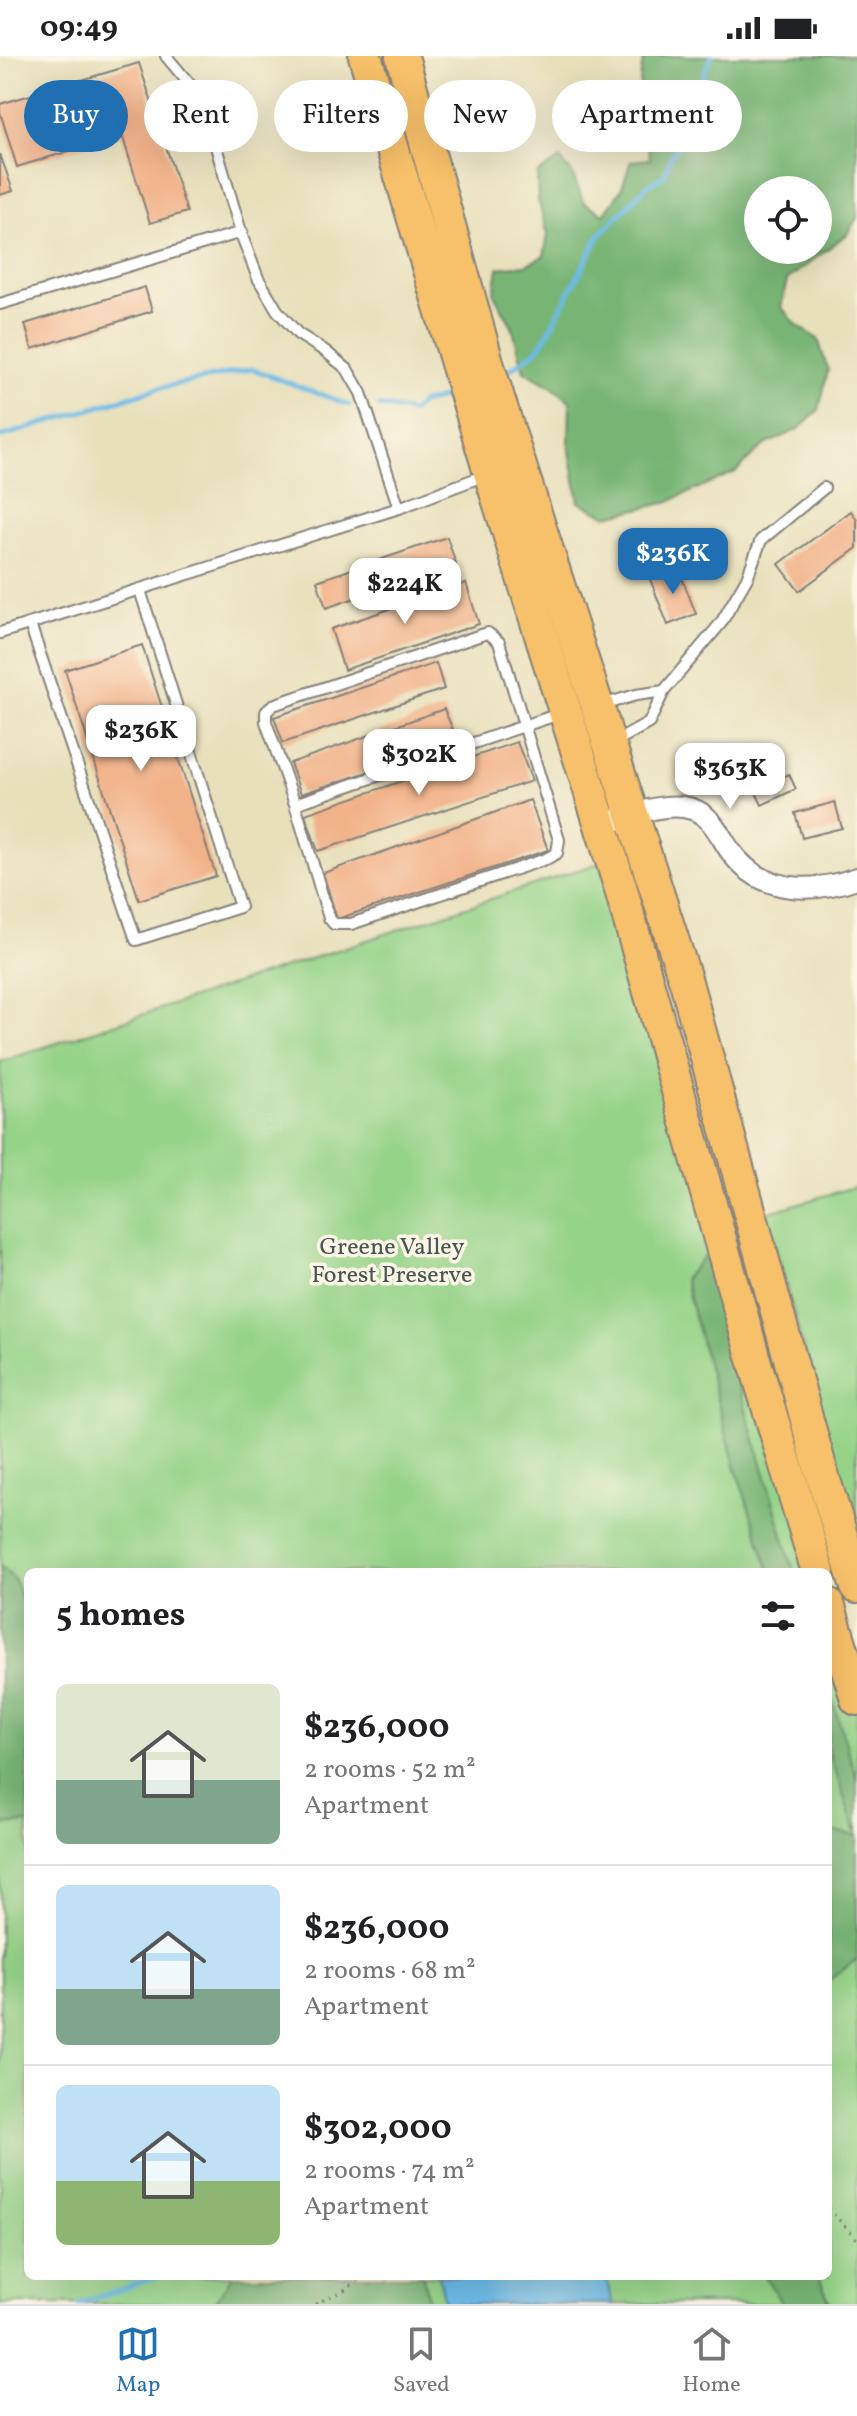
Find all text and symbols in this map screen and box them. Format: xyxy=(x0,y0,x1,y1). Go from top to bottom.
text: 09:49 xyxy=(40,7,118,49)
chip: Buy xyxy=(24,80,128,152)
chip: Rent xyxy=(144,80,258,152)
chip: Filters xyxy=(274,80,408,152)
chip: New xyxy=(424,80,536,152)
chip: Apartment xyxy=(552,80,742,152)
map controls xyxy=(744,176,832,264)
button: locate xyxy=(744,176,832,264)
pin: $236K xyxy=(617,528,729,596)
text: $236K xyxy=(636,536,710,572)
pin: $224K xyxy=(349,558,461,626)
text: $224K xyxy=(367,566,443,602)
pin: $236K xyxy=(85,705,197,773)
text: $236K xyxy=(104,713,178,749)
pin: $302K xyxy=(363,729,475,797)
text: $302K xyxy=(381,737,457,773)
pin: $363K xyxy=(674,743,786,811)
text: $363K xyxy=(693,751,767,787)
park label: Greene Valley Forest Preserve xyxy=(312,1231,472,1293)
text: 5 homes xyxy=(56,1593,186,1640)
icon: filters xyxy=(756,1594,800,1638)
text: $236,000 xyxy=(304,1705,449,1752)
icon: home xyxy=(120,1716,216,1812)
text: 2 rooms · 52 m² xyxy=(304,1752,476,1788)
text: Apartment xyxy=(304,1788,429,1824)
text: $236,000 xyxy=(304,1906,449,1953)
icon: home xyxy=(120,1917,216,2013)
text: 2 rooms · 68 m² xyxy=(304,1953,476,1989)
text: Apartment xyxy=(304,1989,429,2025)
text: $302,000 xyxy=(304,2106,452,2153)
icon: home xyxy=(120,2117,216,2213)
text: 2 rooms · 74 m² xyxy=(304,2153,475,2189)
text: Apartment xyxy=(304,2189,429,2225)
tab: Map xyxy=(116,2322,160,2401)
tab: Saved xyxy=(393,2322,450,2401)
tab: Home xyxy=(682,2322,741,2401)

